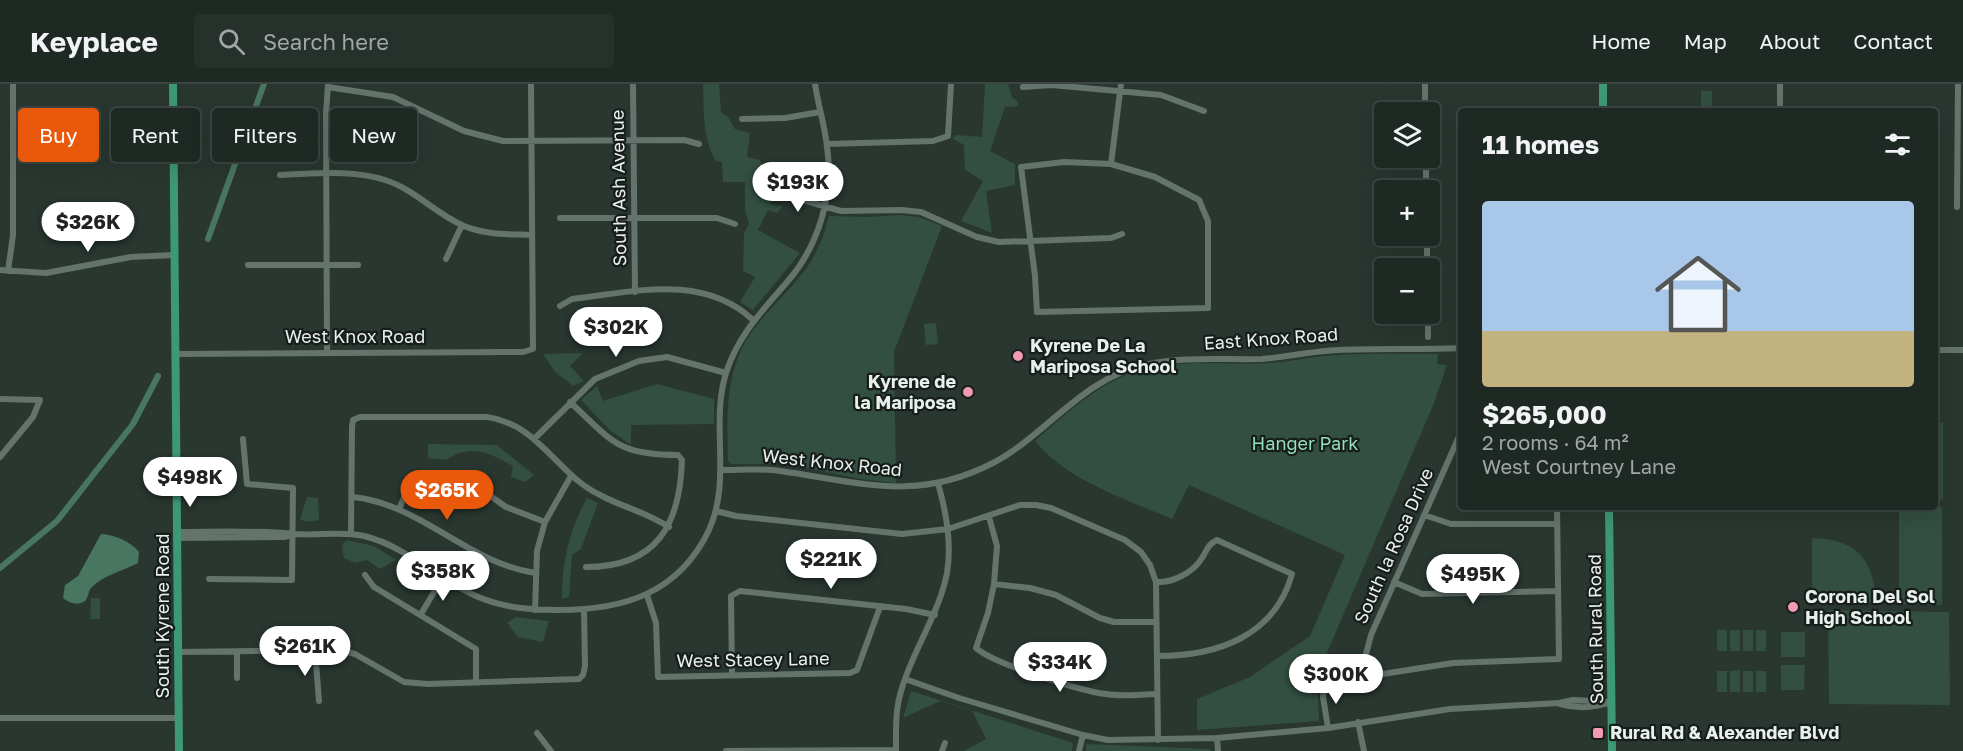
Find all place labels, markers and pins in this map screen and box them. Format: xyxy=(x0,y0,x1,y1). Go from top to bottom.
pin: $193K xyxy=(756,162,840,213)
pin: $326K xyxy=(46,202,130,253)
pin: $302K xyxy=(574,307,658,358)
place label: Kyrene De La Mariposa School xyxy=(1030,334,1176,377)
marker: Kyrene De La Mariposa School xyxy=(1011,349,1025,363)
place label: Kyrene de la Mariposa xyxy=(854,370,956,413)
marker: Kyrene de la Mariposa xyxy=(961,385,975,399)
pin: $498K xyxy=(148,457,232,508)
pin: $265K xyxy=(405,470,489,521)
pin: $221K xyxy=(789,539,873,590)
pin: $358K xyxy=(401,551,485,602)
pin: $495K xyxy=(1431,554,1515,605)
place label: Corona Del Sol High School xyxy=(1805,585,1935,628)
marker: Corona Del Sol High School xyxy=(1786,600,1800,614)
pin: $261K xyxy=(263,626,347,677)
pin: $334K xyxy=(1018,642,1102,693)
pin: $300K xyxy=(1294,654,1378,705)
place label: Rural Rd & Alexander Blvd xyxy=(1610,721,1839,743)
marker: Rural Rd & Alexander Blvd xyxy=(1591,726,1605,740)

